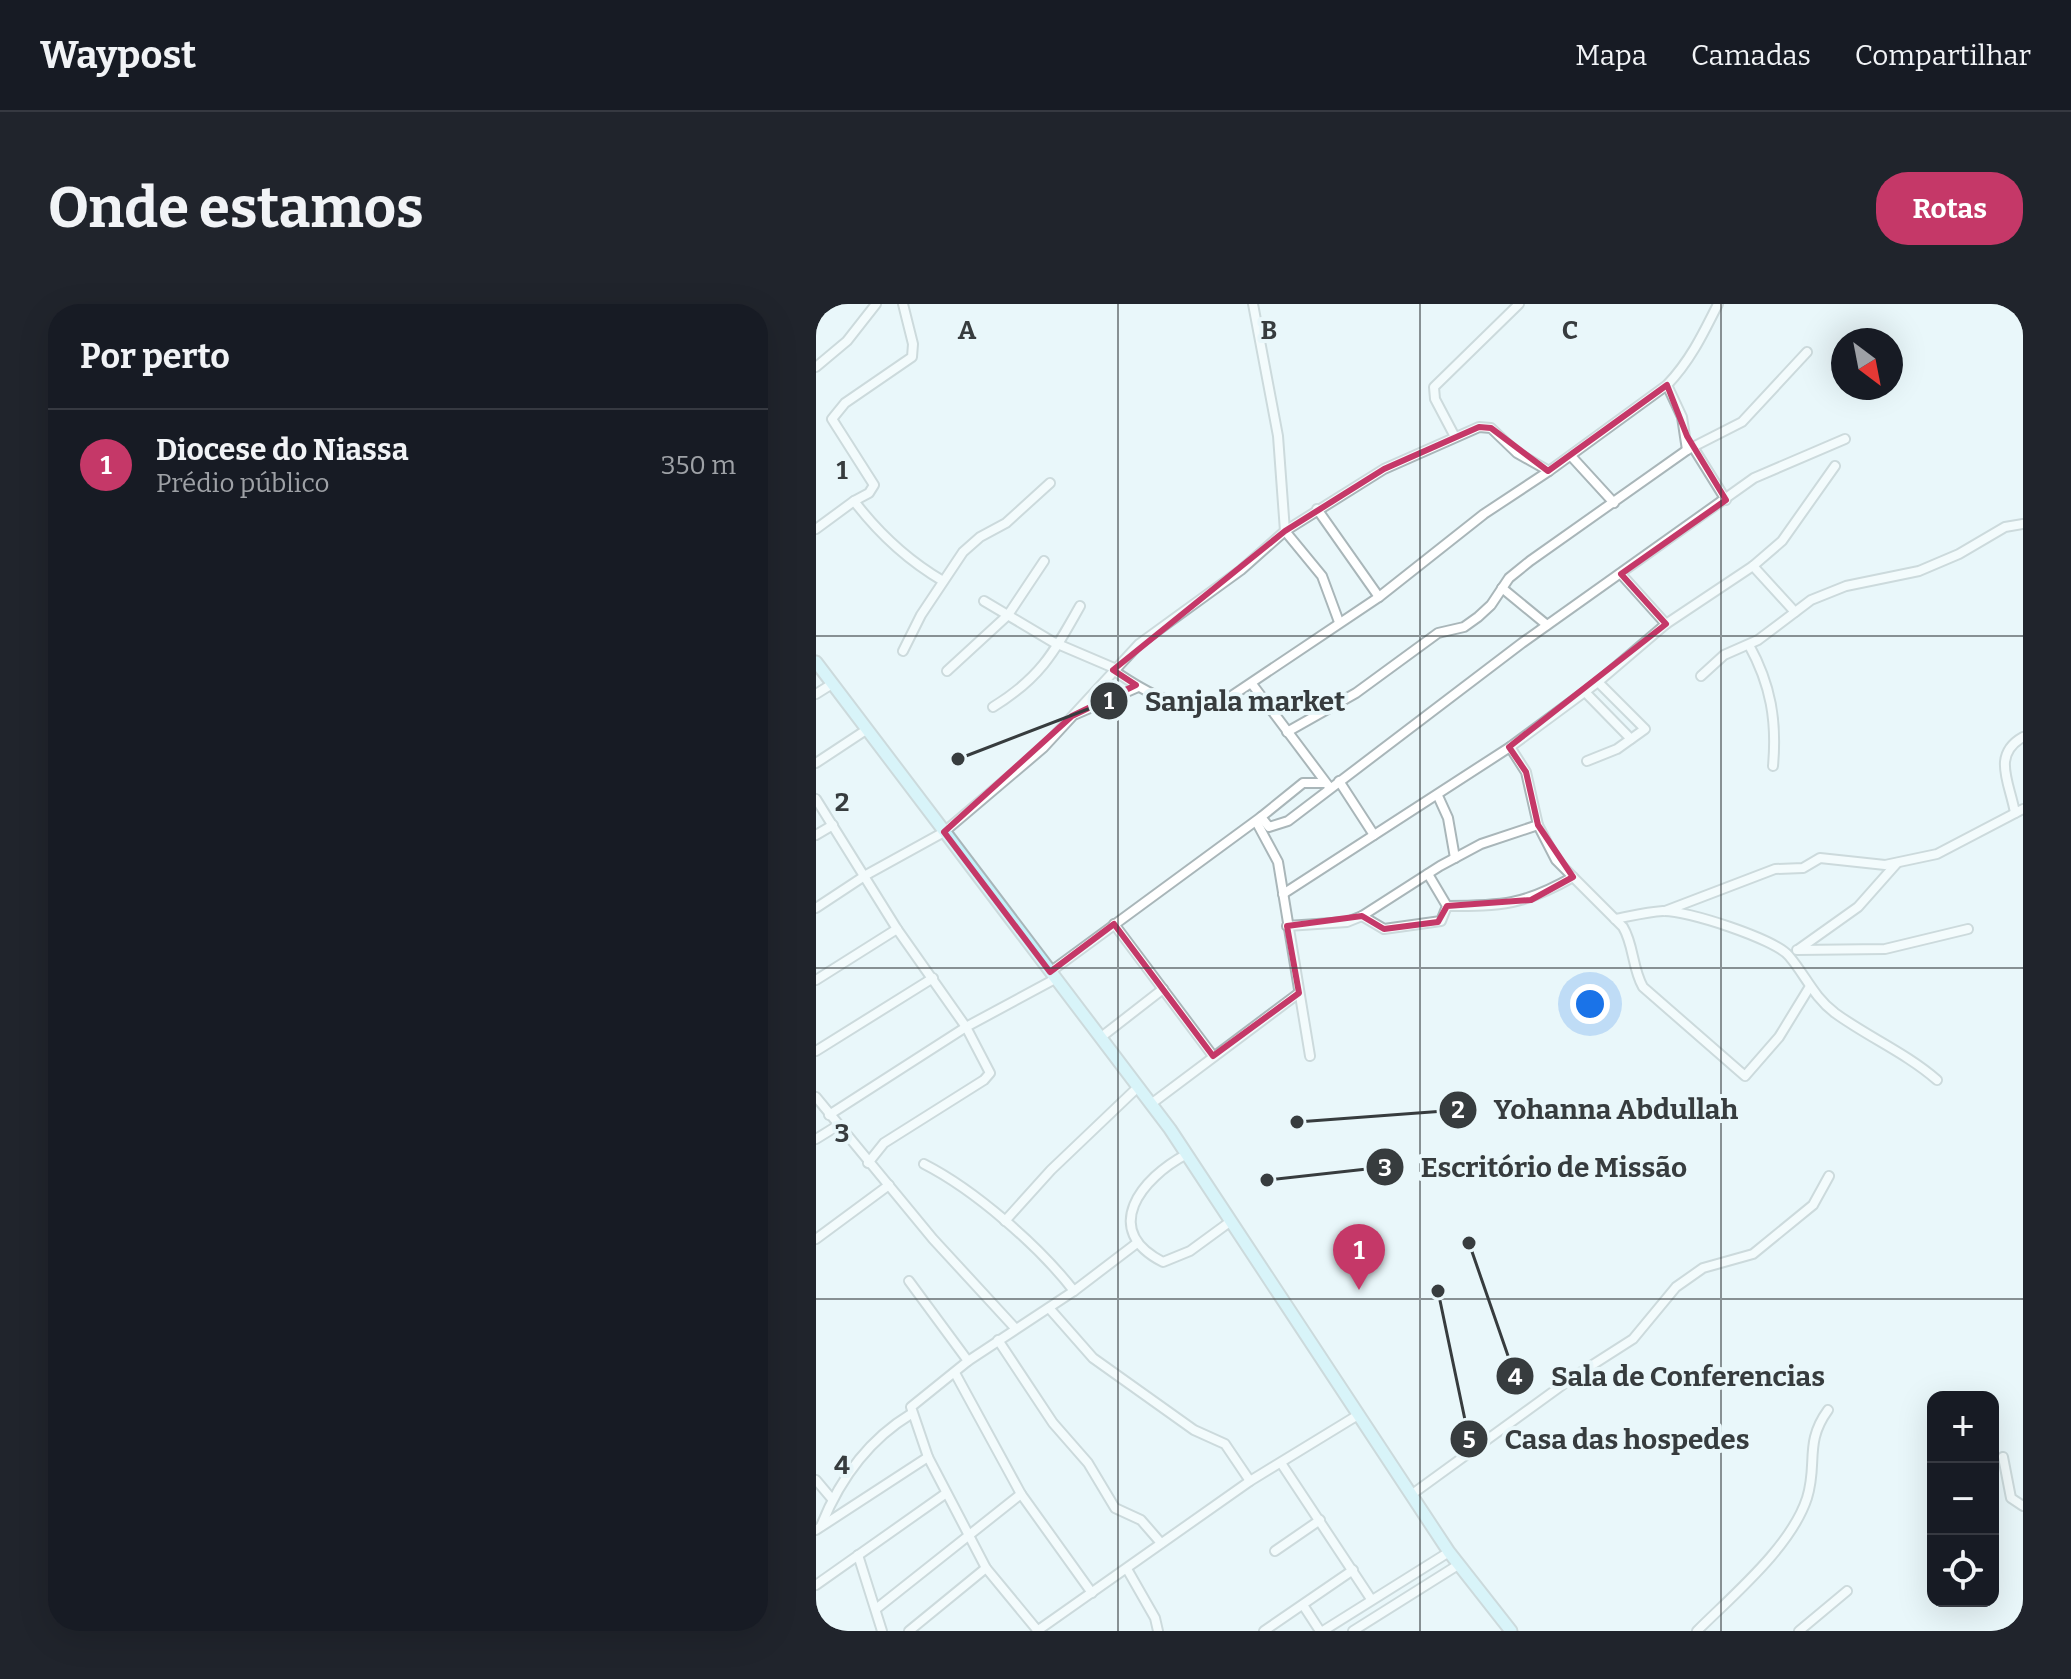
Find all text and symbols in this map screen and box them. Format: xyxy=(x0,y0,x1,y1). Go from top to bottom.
text: Waypost xyxy=(40,32,196,78)
text: Mapa xyxy=(1575,39,1647,72)
text: Camadas xyxy=(1691,39,1811,72)
text: Compartilhar xyxy=(1855,39,2031,72)
button: Rotas xyxy=(1876,172,2023,245)
text: Onde estamos xyxy=(48,175,424,242)
text: A xyxy=(958,315,977,346)
text: B xyxy=(1261,315,1277,346)
text: C xyxy=(1562,315,1578,346)
north arrow xyxy=(1831,328,1903,400)
text: Por perto xyxy=(80,336,230,377)
text: Diocese do Niassa xyxy=(156,432,409,468)
text: 1 xyxy=(100,450,112,481)
text: 350 m xyxy=(661,450,736,481)
text: 1 xyxy=(836,455,848,486)
text: Prédio público xyxy=(156,468,329,499)
callout: Sanjala market xyxy=(1089,675,1361,727)
text: Sanjala market xyxy=(1145,685,1345,718)
text: 1 xyxy=(1104,687,1115,715)
text: 2 xyxy=(835,787,849,818)
your location xyxy=(1570,984,1610,1024)
callout: Yohanna Abdullah xyxy=(1438,1084,1755,1136)
text: Yohanna Abdullah xyxy=(1494,1093,1739,1126)
text: 2 xyxy=(1451,1096,1465,1124)
text: 3 xyxy=(835,1118,849,1149)
callout: Escritório de Missão xyxy=(1365,1141,1703,1193)
text: Escritório de Missão xyxy=(1421,1151,1687,1184)
text: 3 xyxy=(1378,1154,1392,1182)
pin: 1 xyxy=(1333,1224,1385,1290)
callout: Sala de Conferencias xyxy=(1495,1350,1841,1402)
text: Sala de Conferencias xyxy=(1551,1360,1825,1393)
text: 4 xyxy=(1508,1363,1523,1391)
map controls xyxy=(1927,1391,1999,1607)
button: + xyxy=(1927,1391,1999,1463)
callout: Casa das hospedes xyxy=(1449,1413,1765,1465)
text: Casa das hospedes xyxy=(1505,1423,1749,1456)
text: 5 xyxy=(1462,1426,1476,1454)
text: 4 xyxy=(834,1450,850,1481)
button: − xyxy=(1927,1463,1999,1535)
button: locate xyxy=(1927,1535,1999,1607)

